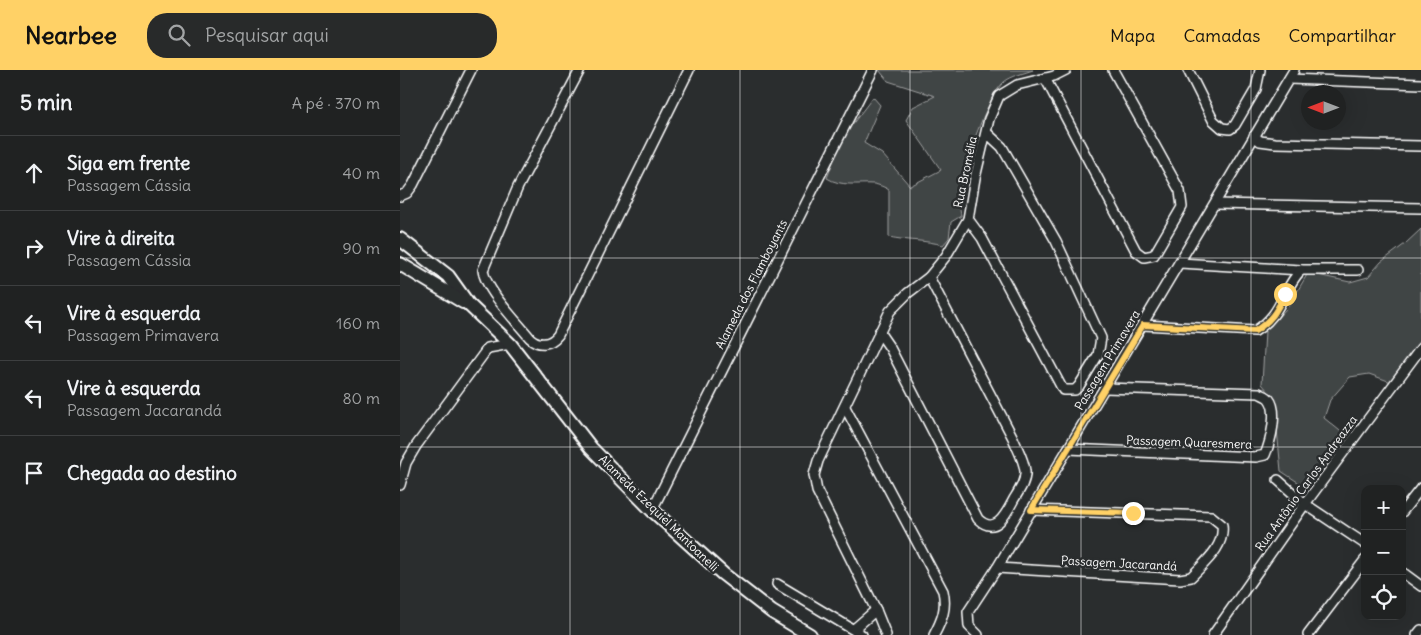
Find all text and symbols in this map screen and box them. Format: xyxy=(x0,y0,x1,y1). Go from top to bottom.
search box xyxy=(147,13,497,58)
text: Nearbee xyxy=(25,20,117,50)
icon: search xyxy=(165,21,193,49)
text: Pesquisar aqui xyxy=(205,23,329,47)
text: Mapa xyxy=(1110,24,1155,47)
text: Camadas xyxy=(1183,24,1260,47)
text: Compartilhar xyxy=(1288,24,1396,47)
north arrow xyxy=(1301,85,1346,130)
text: 5 min xyxy=(20,89,72,116)
text: A pé · 370 m xyxy=(292,93,380,113)
street label: Rua Bromélia xyxy=(950,135,980,209)
text: Siga em frente xyxy=(67,151,190,175)
icon: ahead xyxy=(20,159,48,187)
text: 40 m xyxy=(342,163,380,183)
text: Passagem Cássia xyxy=(67,175,191,195)
street label: Alameda dos Flamboyants xyxy=(712,217,790,351)
text: Vire à direita xyxy=(67,226,175,250)
icon: right xyxy=(20,234,48,262)
text: 90 m xyxy=(342,238,380,258)
text: Passagem Cássia xyxy=(67,250,191,270)
route start xyxy=(1274,283,1297,306)
text: Vire à esquerda xyxy=(67,301,201,325)
street label: Passagem Primavera xyxy=(1071,307,1143,413)
icon: left xyxy=(20,309,48,337)
text: 160 m xyxy=(336,313,380,333)
text: Passagem Primavera xyxy=(67,325,219,345)
text: Vire à esquerda xyxy=(67,376,201,400)
icon: left xyxy=(20,384,48,412)
text: 80 m xyxy=(342,388,380,408)
text: Passagem Jacarandá xyxy=(67,400,222,420)
street label: Rua Antônio Carlos Andreazza xyxy=(1252,412,1360,554)
street label: Passagem Quaresmera xyxy=(1126,432,1252,452)
street label: Alameda Ezequiel Mantoanelli xyxy=(596,452,722,574)
icon: arrive xyxy=(20,459,48,487)
text: Chegada ao destino xyxy=(67,461,237,485)
map controls xyxy=(1361,485,1406,620)
button: + xyxy=(1361,485,1406,530)
route end xyxy=(1122,502,1145,525)
button: − xyxy=(1361,530,1406,575)
street label: Passagem Jacarandá xyxy=(1061,552,1178,574)
button: locate xyxy=(1361,575,1406,620)

